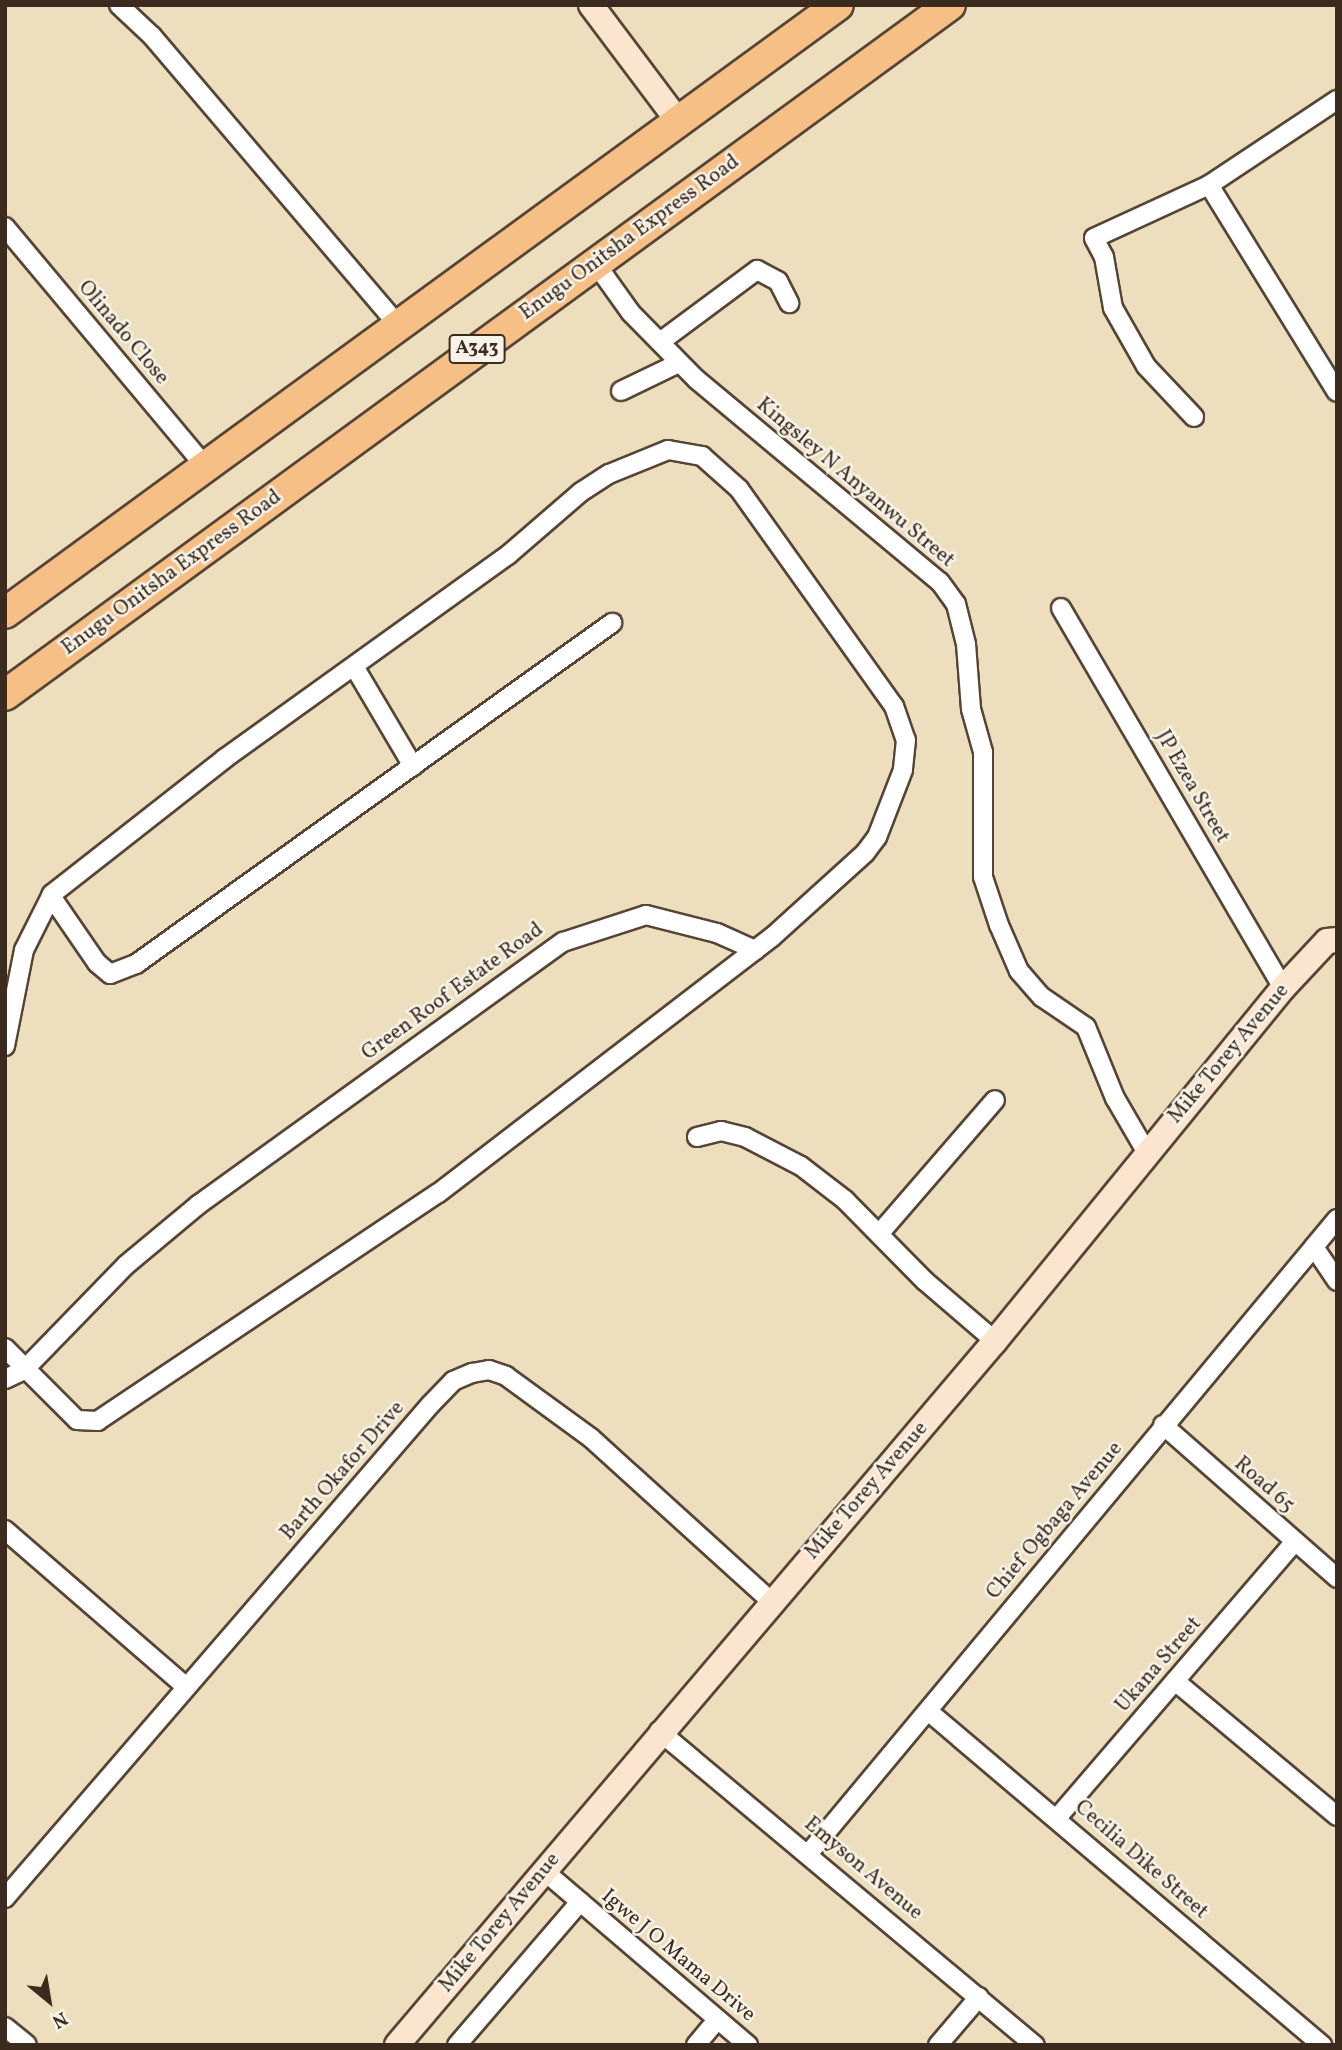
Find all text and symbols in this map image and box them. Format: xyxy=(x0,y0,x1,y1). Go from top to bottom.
street label: Enugu Onitsha Express Road xyxy=(515,150,745,326)
street label: Olinado Close xyxy=(72,276,174,390)
road number: A343 xyxy=(447,334,507,364)
street label: Kingsley N Anyanwu Street xyxy=(751,393,959,573)
street label: Enugu Onitsha Express Road xyxy=(57,485,287,661)
street label: JP Ezea Street xyxy=(1150,726,1234,848)
street label: Green Roof Estate Road xyxy=(358,918,548,1066)
street label: Mike Torey Avenue xyxy=(1163,979,1295,1129)
street label: Barth Okafor Drive xyxy=(276,1396,410,1546)
street label: Mike Torey Avenue xyxy=(800,1416,934,1566)
street label: Chief Ogbaga Avenue xyxy=(982,1438,1128,1604)
street label: Road 65 xyxy=(1228,1452,1300,1518)
street label: Ukana Street xyxy=(1111,1612,1207,1718)
street label: Cecilia Dike Street xyxy=(1069,1795,1213,1925)
street label: Emyson Avenue xyxy=(798,1812,928,1926)
street label: Mike Torey Avenue xyxy=(434,1848,566,1998)
street label: Igwe J O Mama Drive xyxy=(596,1884,760,2028)
north arrow xyxy=(14,1966,84,2036)
text: N xyxy=(47,2004,72,2034)

